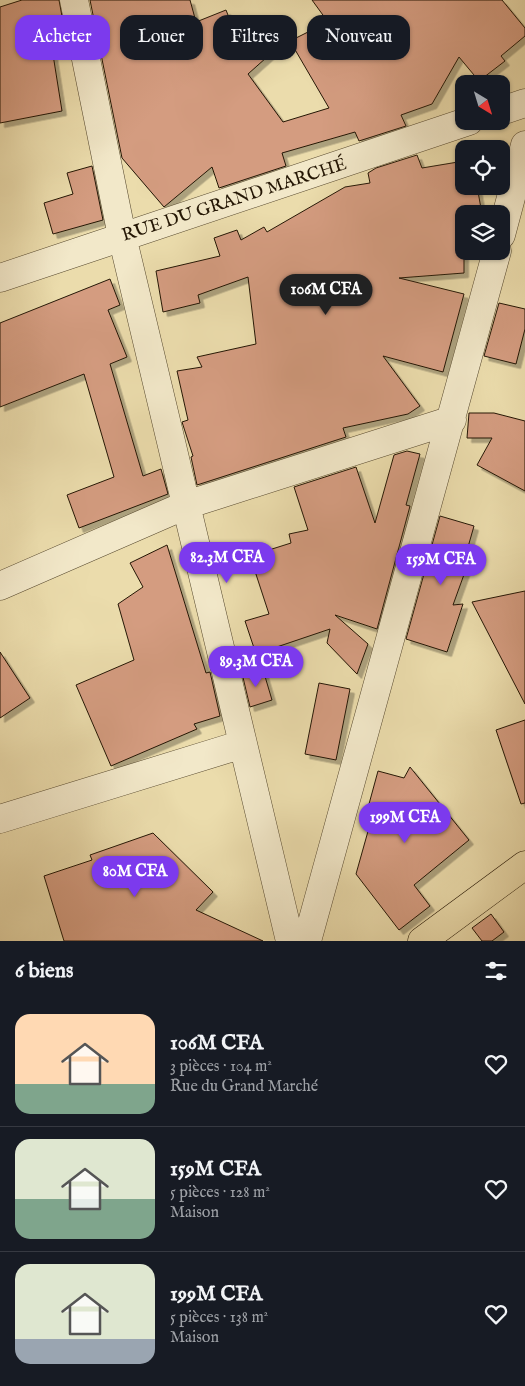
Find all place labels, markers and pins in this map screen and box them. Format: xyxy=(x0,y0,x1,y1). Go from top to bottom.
pin: 106M CFA xyxy=(274,274,378,316)
pin: 82.3M CFA xyxy=(170,542,284,584)
pin: 159M CFA xyxy=(389,544,493,586)
pin: 89.3M CFA xyxy=(199,646,313,688)
pin: 199M CFA xyxy=(353,802,457,844)
pin: 80M CFA xyxy=(89,856,181,898)

